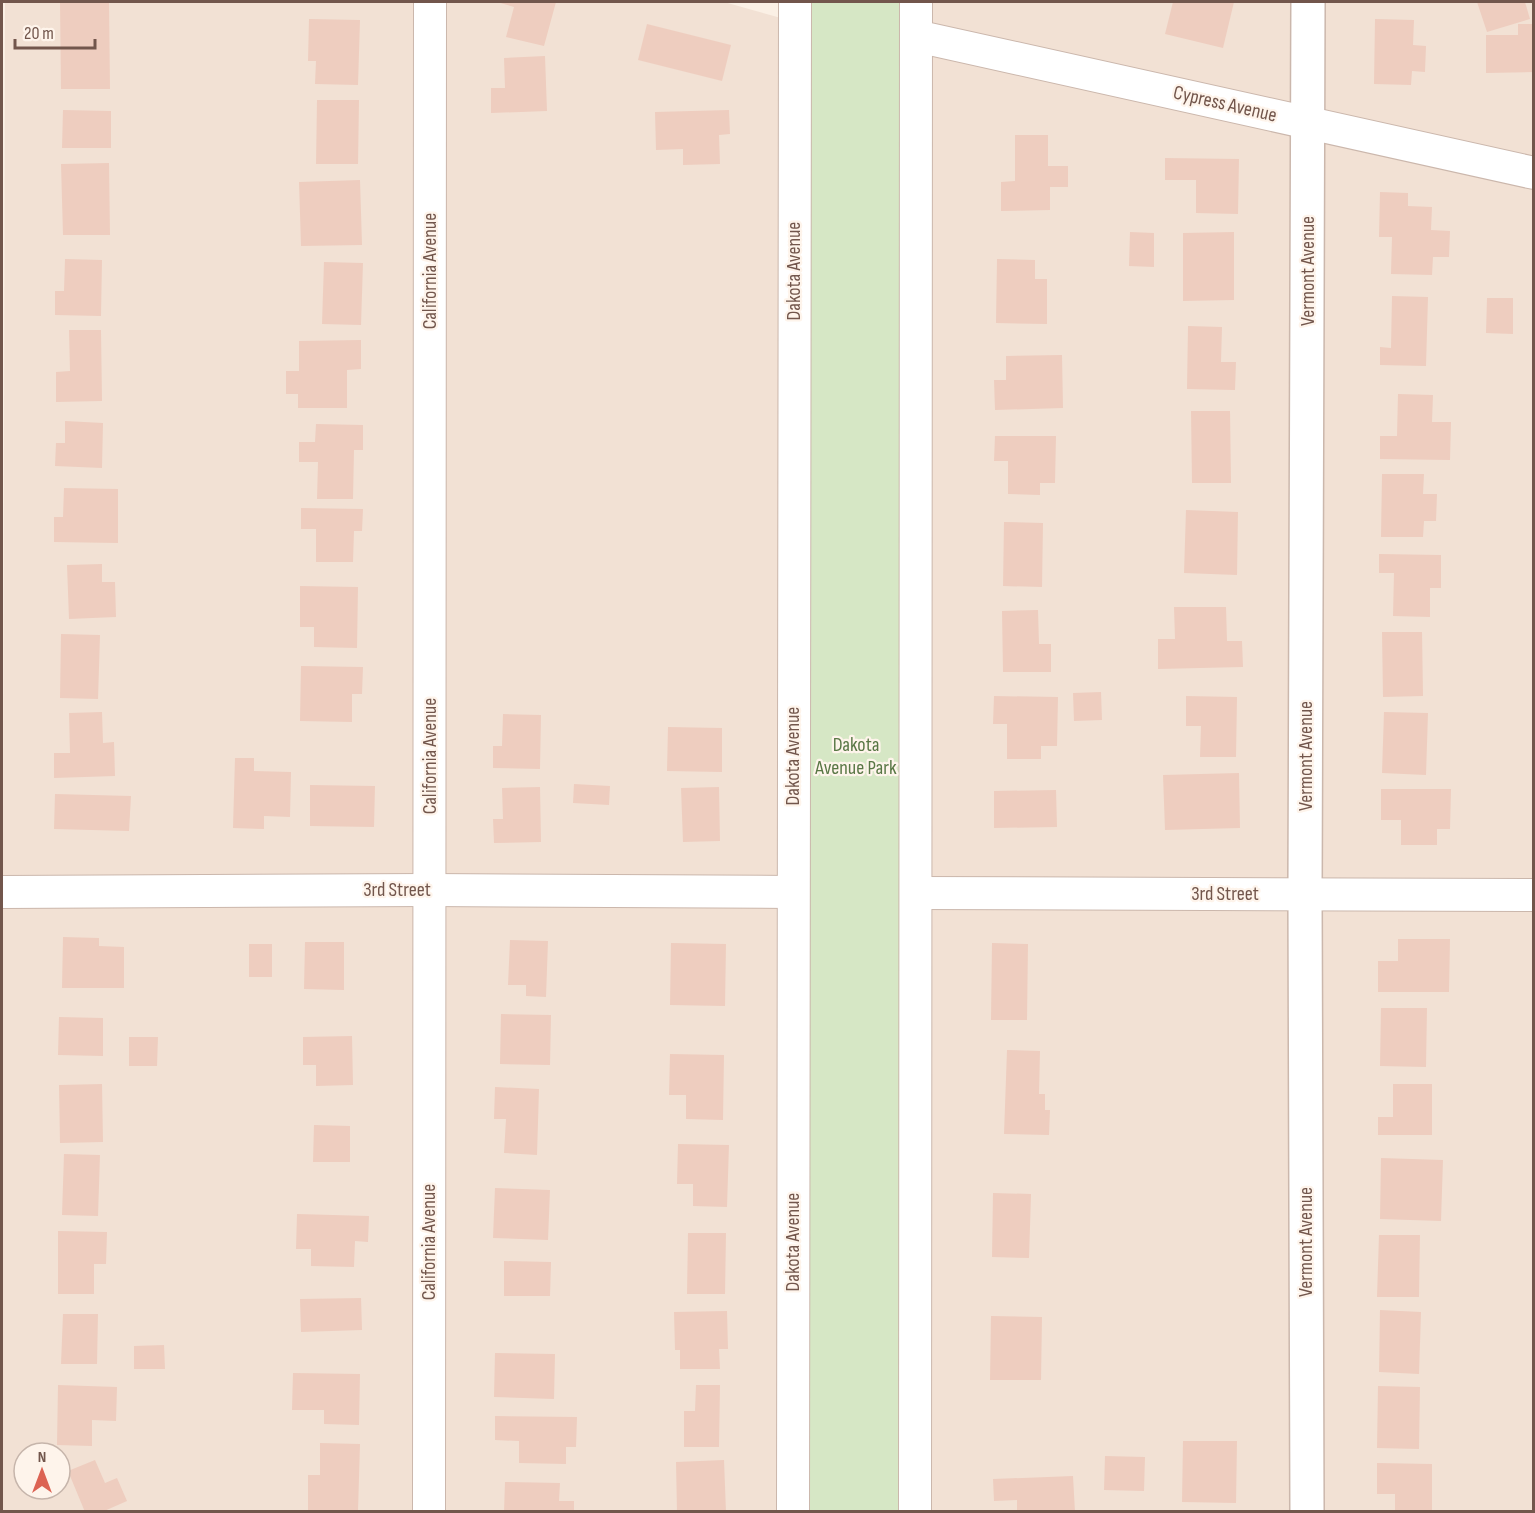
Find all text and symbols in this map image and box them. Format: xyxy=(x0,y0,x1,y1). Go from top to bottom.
scale bar xyxy=(15,12,94,50)
text: 20 m xyxy=(24,23,54,44)
street label: Cypress Avenue xyxy=(1171,80,1279,128)
street label: California Avenue xyxy=(418,213,442,329)
street label: Vermont Avenue xyxy=(1296,216,1320,326)
street label: Dakota Avenue xyxy=(782,222,806,320)
street label: California Avenue xyxy=(418,698,442,814)
street label: Vermont Avenue xyxy=(1294,701,1318,811)
street label: Dakota Avenue xyxy=(781,707,805,805)
park label: Dakota Avenue Park xyxy=(814,733,897,780)
street label: 3rd Street xyxy=(363,878,431,902)
street label: 3rd Street xyxy=(1191,882,1259,906)
street label: California Avenue xyxy=(417,1184,441,1300)
street label: Vermont Avenue xyxy=(1294,1187,1318,1297)
street label: Dakota Avenue xyxy=(781,1193,805,1291)
north arrow xyxy=(12,1441,72,1501)
text: N xyxy=(38,1448,46,1467)

